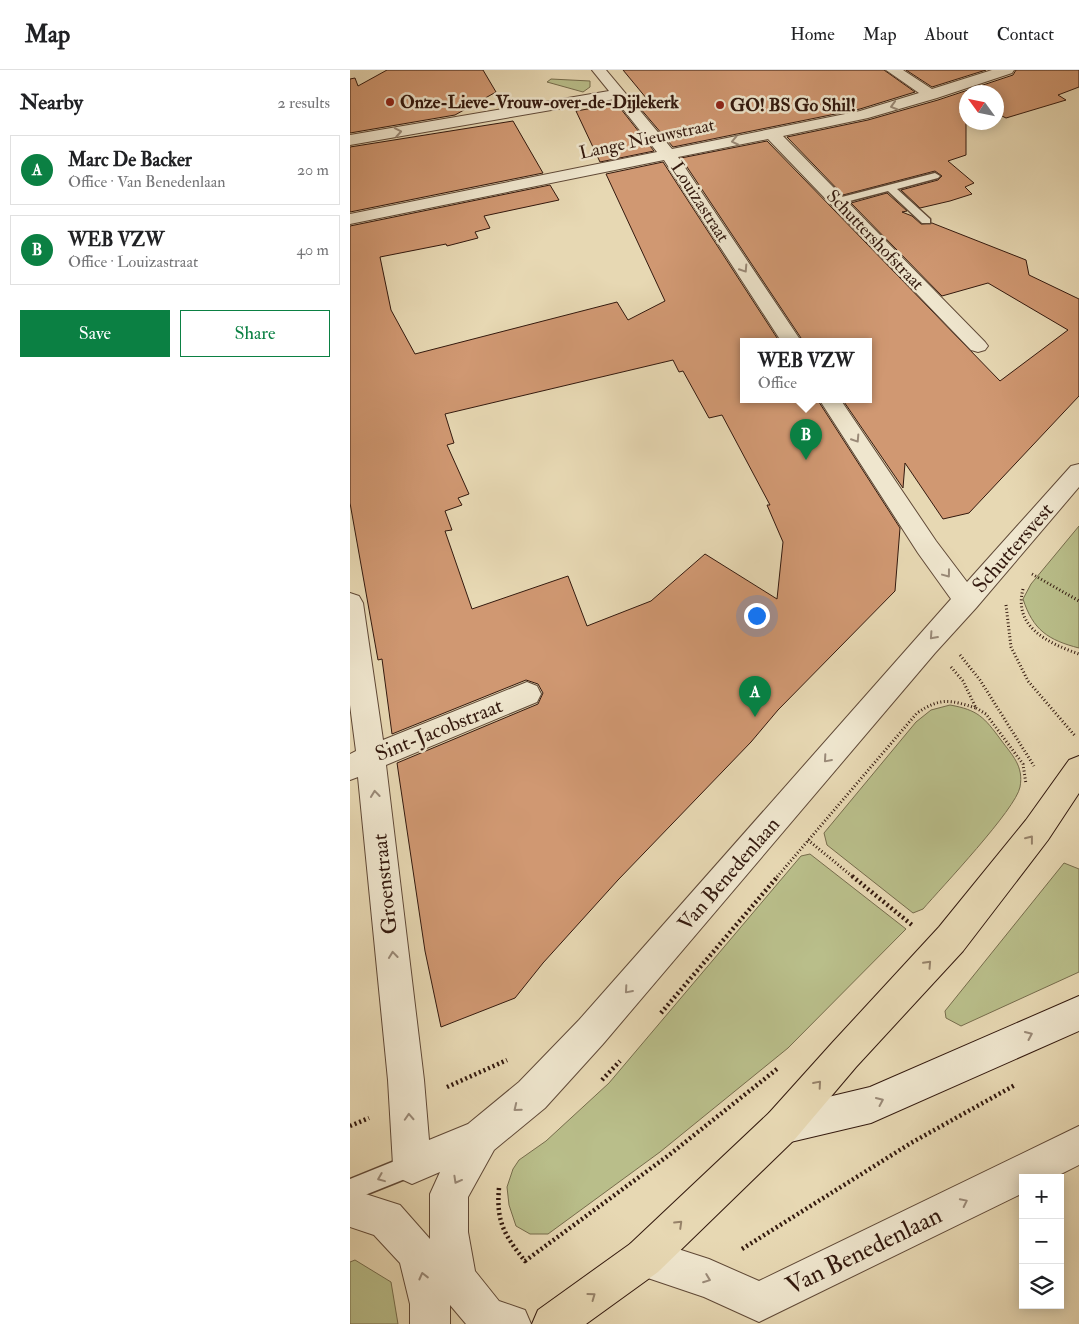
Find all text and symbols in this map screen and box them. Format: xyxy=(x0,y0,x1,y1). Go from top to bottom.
text: Map xyxy=(25,19,70,50)
text: Home xyxy=(790,23,835,46)
text: Map xyxy=(863,23,897,46)
text: About xyxy=(925,23,969,46)
text: Contact xyxy=(997,23,1054,46)
north arrow xyxy=(959,85,1004,130)
text: Nearby xyxy=(20,89,83,116)
place label: Onze-Lieve-Vrouw-over-de-Dijlekerk xyxy=(400,91,679,114)
text: 2 results xyxy=(277,93,330,113)
place label: GO! BS Go Shil! xyxy=(730,94,856,117)
marker: Onze-Lieve-Vrouw-over-de-Dijlekerk xyxy=(384,96,396,108)
marker: GO! BS Go Shil! xyxy=(714,99,726,111)
one-way arrow xyxy=(890,100,898,110)
street label: Lange Nieuwstraat xyxy=(577,113,717,165)
one-way arrow xyxy=(394,127,402,137)
one-way arrow xyxy=(731,136,740,146)
text: Marc De Backer xyxy=(68,148,192,172)
street label: Louizastraat xyxy=(665,157,735,247)
text: A xyxy=(32,160,42,180)
text: 20 m xyxy=(297,160,329,180)
text: Office · Van Benedenlaan xyxy=(68,172,226,192)
street label: Schuttershofstraat xyxy=(821,185,929,295)
text: WEB VZW xyxy=(68,228,164,252)
text: B xyxy=(32,240,42,260)
text: 40 m xyxy=(296,240,329,260)
text: Office · Louizastraat xyxy=(68,252,198,272)
one-way arrow xyxy=(738,264,747,273)
button: Save xyxy=(20,310,170,357)
button: Share xyxy=(180,310,330,357)
popup xyxy=(740,338,872,403)
text: WEB VZW xyxy=(758,349,854,373)
text: Office xyxy=(758,373,797,393)
pin: B xyxy=(790,419,822,460)
one-way arrow xyxy=(850,434,859,443)
street label: Schuttersvest xyxy=(966,497,1060,599)
one-way arrow xyxy=(941,568,950,578)
your location xyxy=(744,603,770,629)
one-way arrow xyxy=(930,631,939,640)
pin: A xyxy=(739,676,771,717)
street label: Sint-Jacobstraat xyxy=(371,692,507,768)
one-way arrow xyxy=(824,754,833,763)
one-way arrow xyxy=(370,789,381,797)
street label: Van Benedenlaan xyxy=(672,811,786,937)
street label: Groenstraat xyxy=(366,832,404,936)
one-way arrow xyxy=(1025,835,1034,844)
one-way arrow xyxy=(388,951,399,959)
one-way arrow xyxy=(922,961,931,970)
one-way arrow xyxy=(625,984,634,993)
one-way arrow xyxy=(1024,1031,1033,1042)
one-way arrow xyxy=(812,1081,821,1090)
one-way arrow xyxy=(875,1096,884,1107)
one-way arrow xyxy=(514,1102,523,1110)
one-way arrow xyxy=(404,1113,415,1121)
one-way arrow xyxy=(377,1172,386,1182)
one-way arrow xyxy=(454,1174,464,1183)
map controls xyxy=(1019,1174,1064,1309)
button: + xyxy=(1019,1174,1064,1219)
one-way arrow xyxy=(958,1198,967,1208)
street label: Van Benedenlaan xyxy=(781,1200,947,1302)
button: − xyxy=(1019,1219,1064,1264)
one-way arrow xyxy=(674,1221,683,1230)
button: layers xyxy=(1019,1264,1064,1309)
one-way arrow xyxy=(418,1272,429,1281)
one-way arrow xyxy=(702,1273,711,1283)
one-way arrow xyxy=(586,1293,596,1302)

